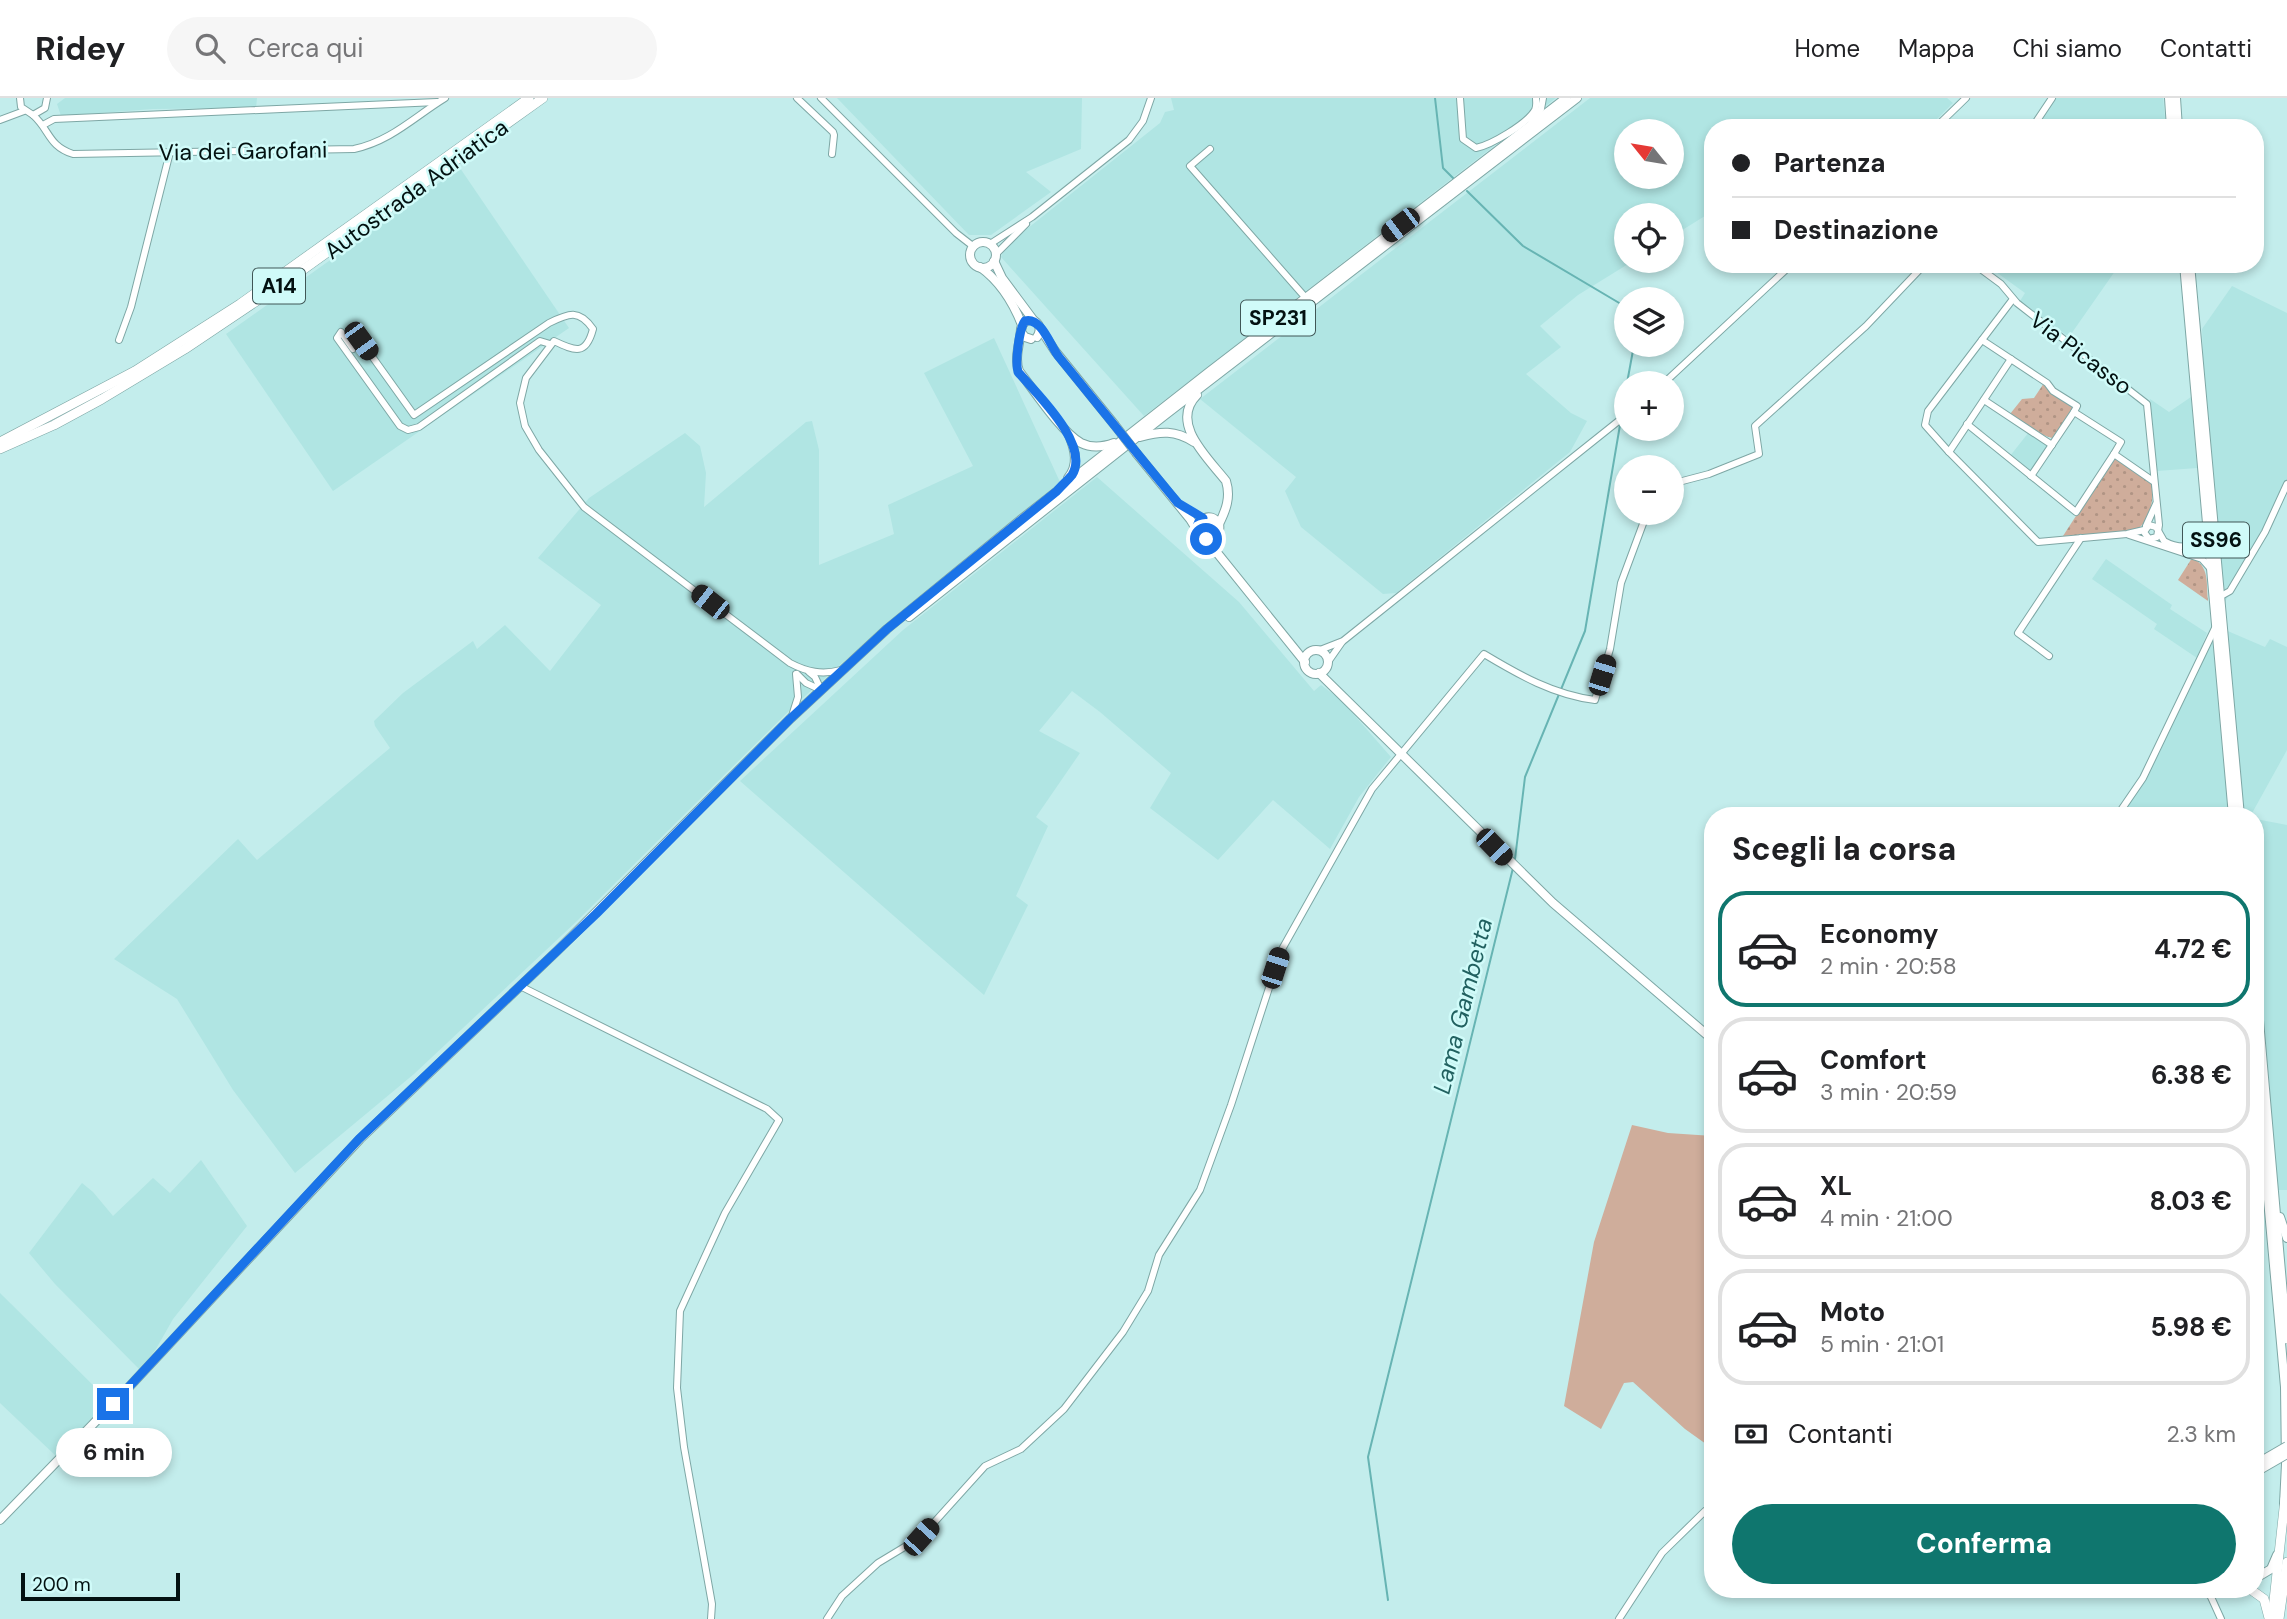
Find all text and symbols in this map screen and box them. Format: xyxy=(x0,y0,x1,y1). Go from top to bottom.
search box xyxy=(167,17,657,80)
text: Ridey xyxy=(35,27,125,70)
icon: search xyxy=(191,29,229,67)
text: Cerca qui xyxy=(247,31,363,65)
text: Home xyxy=(1794,33,1860,64)
text: Mappa xyxy=(1898,33,1974,64)
text: Chi siamo xyxy=(2012,33,2122,64)
text: Contatti xyxy=(2160,33,2252,64)
street label: Autostrada Adriatica xyxy=(318,112,514,266)
north arrow xyxy=(1614,119,1684,189)
map controls xyxy=(1614,119,1684,525)
street label: Via dei Garofani xyxy=(158,135,328,167)
text: Partenza xyxy=(1774,146,1886,180)
button: locate xyxy=(1614,203,1684,273)
car xyxy=(1377,204,1424,246)
text: Destinazione xyxy=(1774,213,1939,247)
road number: A14 xyxy=(253,268,305,304)
button: layers xyxy=(1614,287,1684,357)
road number: SP231 xyxy=(1241,300,1315,336)
street label: Via Picasso xyxy=(2024,305,2138,401)
car xyxy=(341,318,382,364)
button: + xyxy=(1614,371,1684,441)
button: − xyxy=(1614,455,1684,525)
road number: SS96 xyxy=(2183,522,2249,558)
route start xyxy=(1190,523,1222,555)
car xyxy=(687,581,734,623)
car xyxy=(1586,652,1619,698)
car xyxy=(1472,825,1517,869)
text: Scegli la corsa xyxy=(1732,828,1956,870)
water label: Lama Gambetta xyxy=(1426,915,1499,1097)
text: Economy xyxy=(1820,917,1938,951)
icon: car xyxy=(1736,918,1799,981)
text: 4.72 € xyxy=(2154,932,2232,966)
car xyxy=(1259,945,1292,991)
text: 2 min · 20:58 xyxy=(1820,951,1957,981)
text: Comfort xyxy=(1820,1043,1926,1077)
icon: car xyxy=(1736,1044,1799,1107)
text: 6.38 € xyxy=(2151,1058,2232,1092)
text: 3 min · 20:59 xyxy=(1820,1077,1957,1107)
text: XL xyxy=(1820,1169,1852,1203)
icon: car xyxy=(1736,1170,1799,1233)
text: 8.03 € xyxy=(2149,1184,2232,1218)
text: 4 min · 21:00 xyxy=(1820,1203,1953,1233)
text: Moto xyxy=(1820,1295,1885,1329)
icon: car xyxy=(1736,1296,1799,1359)
text: 5.98 € xyxy=(2151,1310,2232,1344)
text: 5 min · 21:01 xyxy=(1820,1329,1944,1359)
route end xyxy=(97,1388,129,1420)
icon: cash xyxy=(1732,1415,1770,1453)
text: Contanti xyxy=(1788,1417,1893,1451)
text: 2.3 km xyxy=(2166,1419,2236,1449)
callout: 6 min xyxy=(55,1428,171,1478)
text: 6 min xyxy=(83,1437,145,1467)
button: Conferma xyxy=(1732,1504,2236,1584)
car xyxy=(900,1514,943,1560)
scale bar xyxy=(21,1570,180,1602)
text: 200 m xyxy=(32,1572,91,1597)

